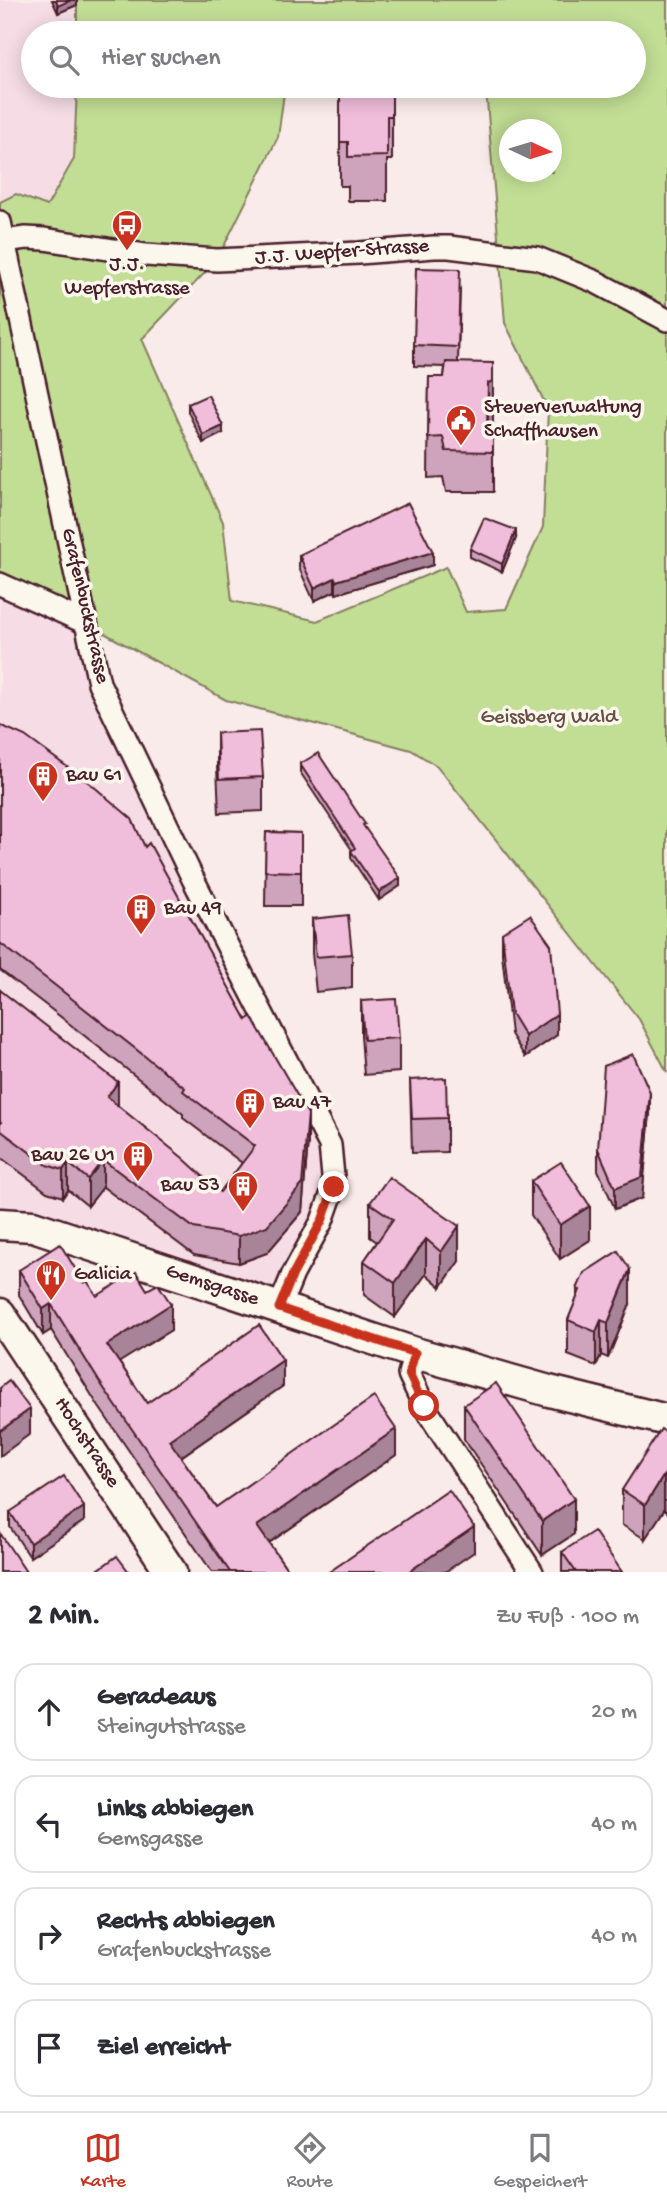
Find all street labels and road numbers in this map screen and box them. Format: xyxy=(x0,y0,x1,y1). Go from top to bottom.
street label: J.J. Wepfer-Strasse xyxy=(254,234,431,272)
street label: Grafenbuckstrasse xyxy=(54,526,114,687)
street label: Gemsgasse xyxy=(162,1259,263,1313)
street label: Hochstrasse xyxy=(47,1393,125,1494)

